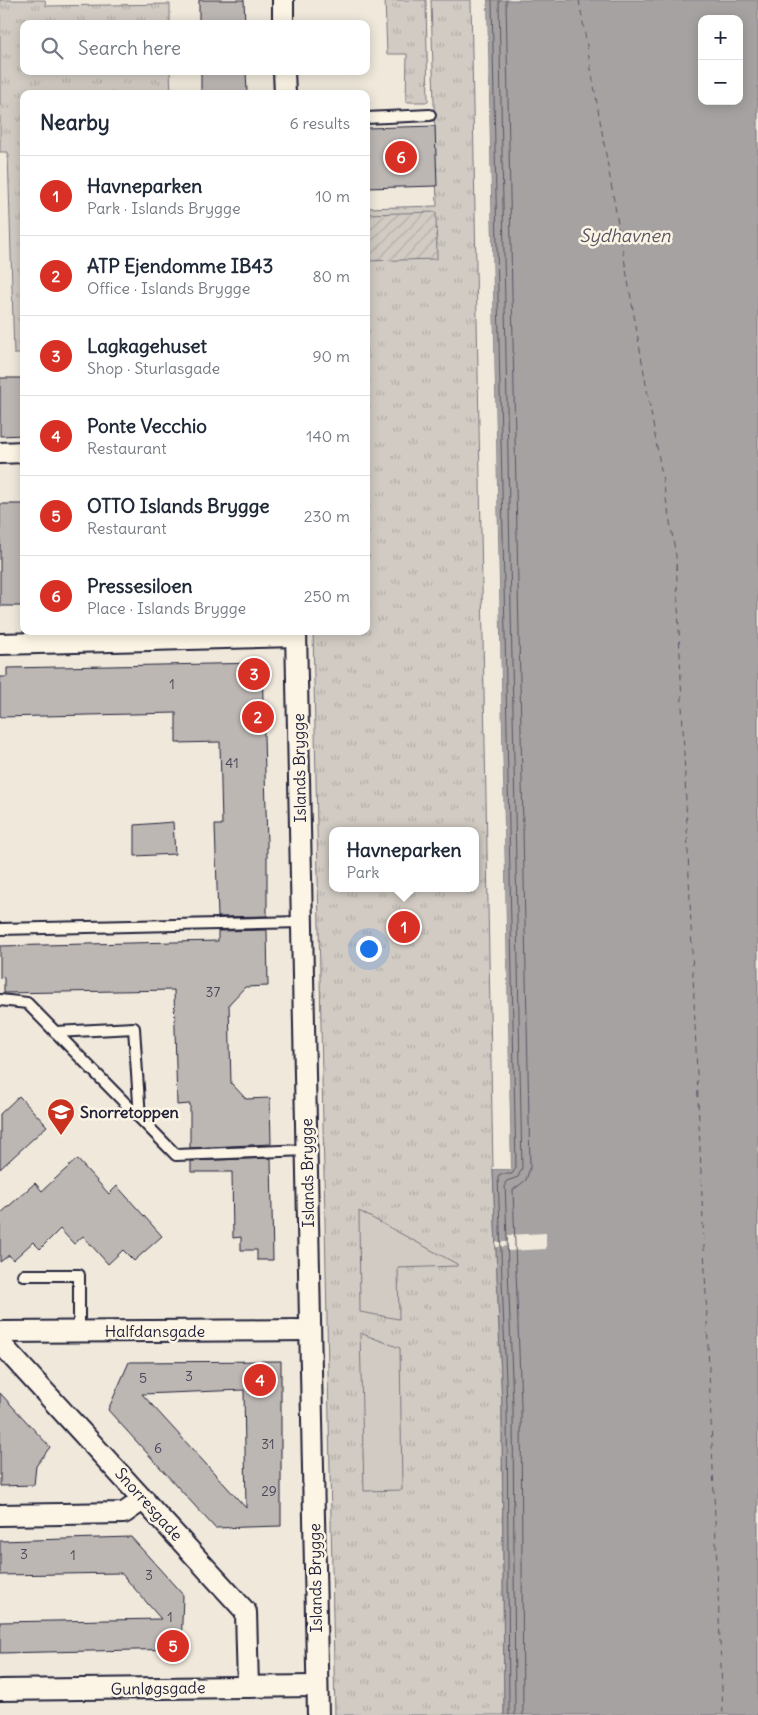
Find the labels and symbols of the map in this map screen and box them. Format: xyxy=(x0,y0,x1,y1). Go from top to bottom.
pin: 6 xyxy=(385,138,417,176)
water label: Sydhavnen xyxy=(580,224,671,247)
pin: 3 xyxy=(238,655,270,693)
house number: 1 xyxy=(169,675,175,693)
pin: 2 xyxy=(242,698,274,736)
street label: Islands Brygge xyxy=(288,713,310,823)
house number: 41 xyxy=(225,754,239,772)
pin: 1 xyxy=(388,908,420,946)
your location xyxy=(356,936,382,962)
house number: 37 xyxy=(206,983,221,1001)
school or university icon: Snorretoppen xyxy=(46,1097,76,1136)
place label: Snorretoppen xyxy=(80,1102,179,1123)
street label: Islands Brygge xyxy=(296,1118,318,1228)
street label: Halfdansgade xyxy=(105,1321,205,1341)
pin: 4 xyxy=(244,1361,276,1399)
house number: 3 xyxy=(185,1367,193,1385)
house number: 5 xyxy=(139,1369,147,1387)
house number: 31 xyxy=(261,1435,275,1453)
house number: 6 xyxy=(154,1439,162,1457)
street label: Snorresgade xyxy=(111,1463,187,1545)
house number: 29 xyxy=(261,1482,277,1500)
street label: Islands Brygge xyxy=(304,1523,326,1633)
house number: 3 xyxy=(20,1545,28,1563)
house number: 1 xyxy=(70,1546,76,1564)
house number: 3 xyxy=(145,1566,153,1584)
house number: 1 xyxy=(167,1608,173,1626)
pin: 5 xyxy=(157,1627,189,1665)
street label: Gunløgsgade xyxy=(110,1677,206,1699)

